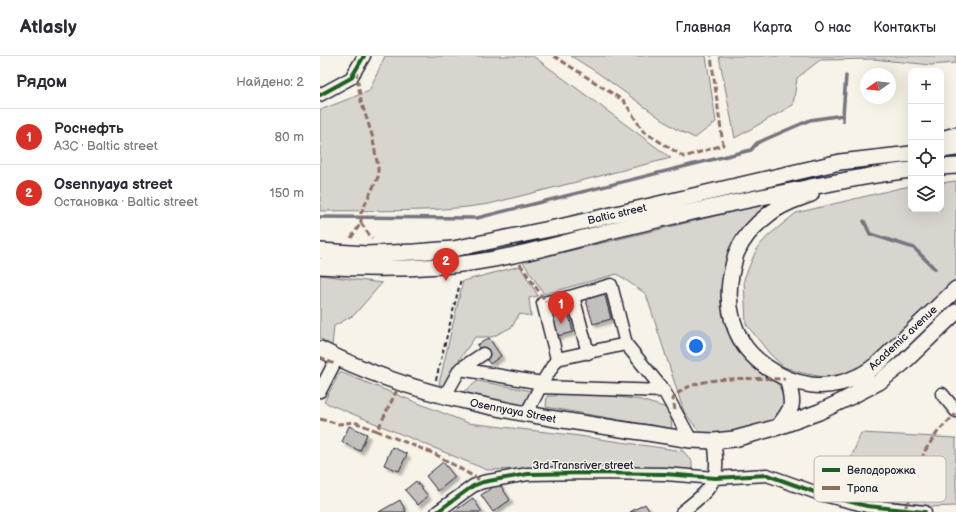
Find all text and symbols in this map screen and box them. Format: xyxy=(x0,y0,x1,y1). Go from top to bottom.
text: Atlasly xyxy=(20,16,77,39)
text: Главная xyxy=(676,19,731,36)
text: Карта xyxy=(753,19,792,36)
text: О нас xyxy=(814,19,851,36)
text: Контакты xyxy=(873,19,936,36)
north arrow xyxy=(860,68,896,104)
map controls xyxy=(908,68,944,212)
button: + xyxy=(908,68,944,104)
text: Рядом xyxy=(16,72,67,92)
text: Найдено: 2 xyxy=(236,74,304,90)
button: − xyxy=(908,104,944,140)
text: Роснефть xyxy=(54,119,124,138)
text: 1 xyxy=(26,129,32,145)
text: 80 m xyxy=(275,129,304,145)
text: АЗС · Baltic street xyxy=(54,138,158,154)
button: locate xyxy=(908,140,944,176)
text: Osennyaya street xyxy=(54,175,173,194)
button: layers xyxy=(908,176,944,212)
text: 2 xyxy=(25,185,33,201)
text: 150 m xyxy=(270,185,304,201)
text: Остановка · Baltic street xyxy=(54,194,198,210)
street label: Baltic street xyxy=(586,201,648,227)
pin: 2 xyxy=(433,248,459,281)
pin: 1 xyxy=(548,291,574,324)
street label: Academic avenue xyxy=(866,303,940,373)
your location xyxy=(686,336,706,356)
street label: Osennyaya Street xyxy=(469,396,558,426)
legend xyxy=(814,456,946,502)
street label: 3rd Transriver street xyxy=(533,459,634,472)
text: Велодорожка xyxy=(847,464,916,477)
text: Тропа xyxy=(847,482,879,495)

